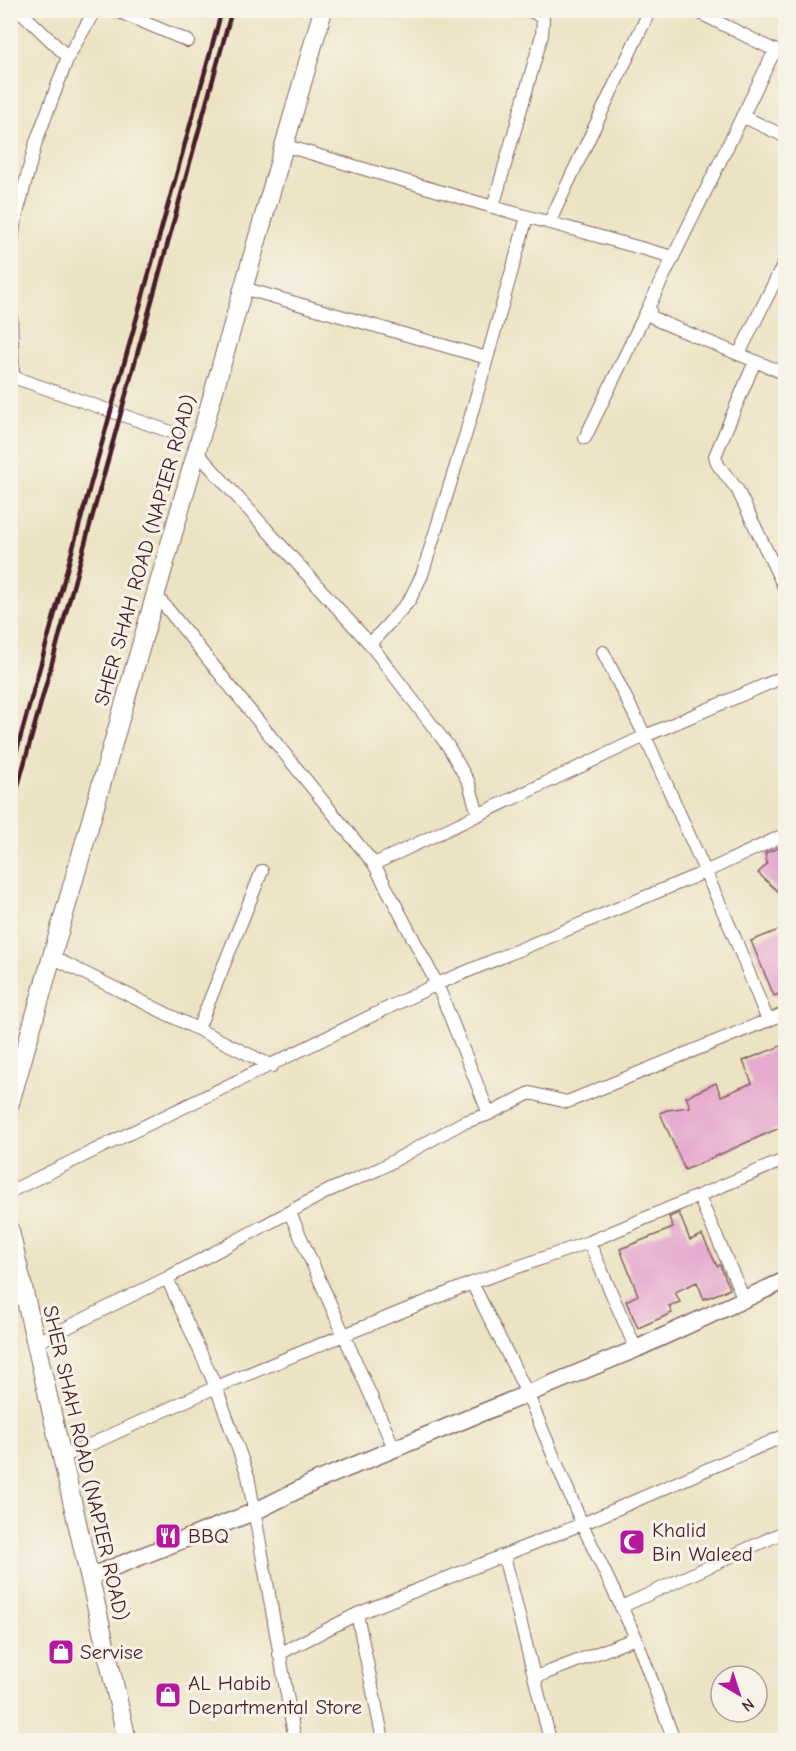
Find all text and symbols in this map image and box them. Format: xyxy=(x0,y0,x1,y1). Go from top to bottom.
street label: SHER SHAH ROAD (NAPIER ROAD) xyxy=(89,392,201,708)
street label: SHER SHAH ROAD (NAPIER ROAD) xyxy=(38,1303,134,1623)
place label: Khalid Bin Waleed xyxy=(652,1518,753,1566)
restaurant icon: BBQ xyxy=(153,1521,183,1551)
place label: BBQ xyxy=(188,1524,229,1548)
mosque icon: Khalid Bin Waleed xyxy=(617,1527,647,1557)
shop icon: Servise xyxy=(46,1637,76,1667)
place label: Servise xyxy=(80,1640,143,1664)
north arrow xyxy=(709,1664,769,1724)
place label: AL Habib Departmental Store xyxy=(188,1671,362,1719)
shop icon: AL Habib Departmental Store xyxy=(153,1680,183,1710)
text: N xyxy=(738,1695,758,1715)

